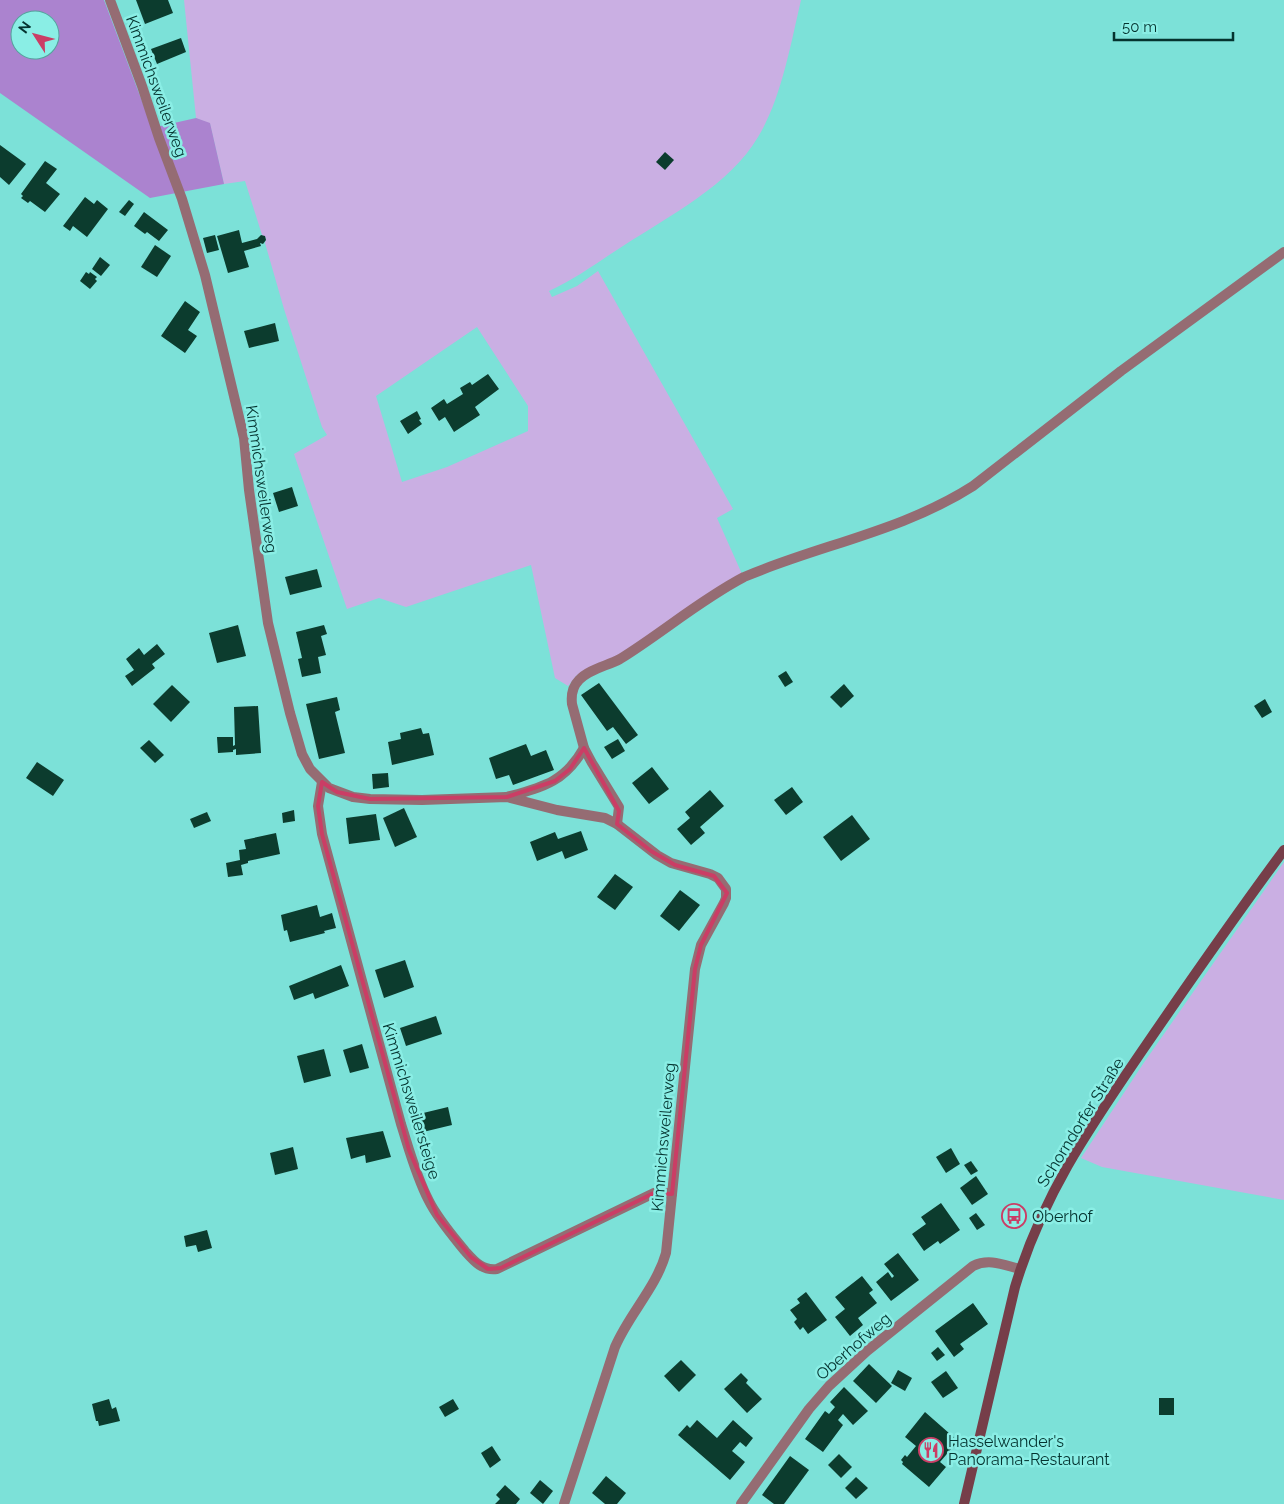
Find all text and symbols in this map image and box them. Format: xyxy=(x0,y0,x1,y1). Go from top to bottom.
north arrow xyxy=(10,10,60,60)
scale bar xyxy=(1114,10,1233,42)
street label: Kimmichsweilerweg xyxy=(122,13,191,160)
text: N xyxy=(15,18,34,36)
text: 50 m xyxy=(1122,18,1157,36)
street label: Kimmichsweilerweg xyxy=(242,404,281,554)
street label: Kimmichsweilersteige xyxy=(379,1021,444,1182)
street label: Schorndorfer Straße xyxy=(1033,1054,1128,1190)
street label: Kimmichsweilerweg xyxy=(648,1062,679,1212)
bus stop icon: Oberhof xyxy=(1001,1203,1027,1229)
place label: Oberhof xyxy=(1032,1207,1094,1226)
street label: Oberhofweg xyxy=(812,1309,895,1384)
place label: Hasselwander's Panorama-Restaurant xyxy=(948,1432,1110,1469)
restaurant icon: Hasselwander's Panorama-Restaurant xyxy=(918,1437,944,1463)

